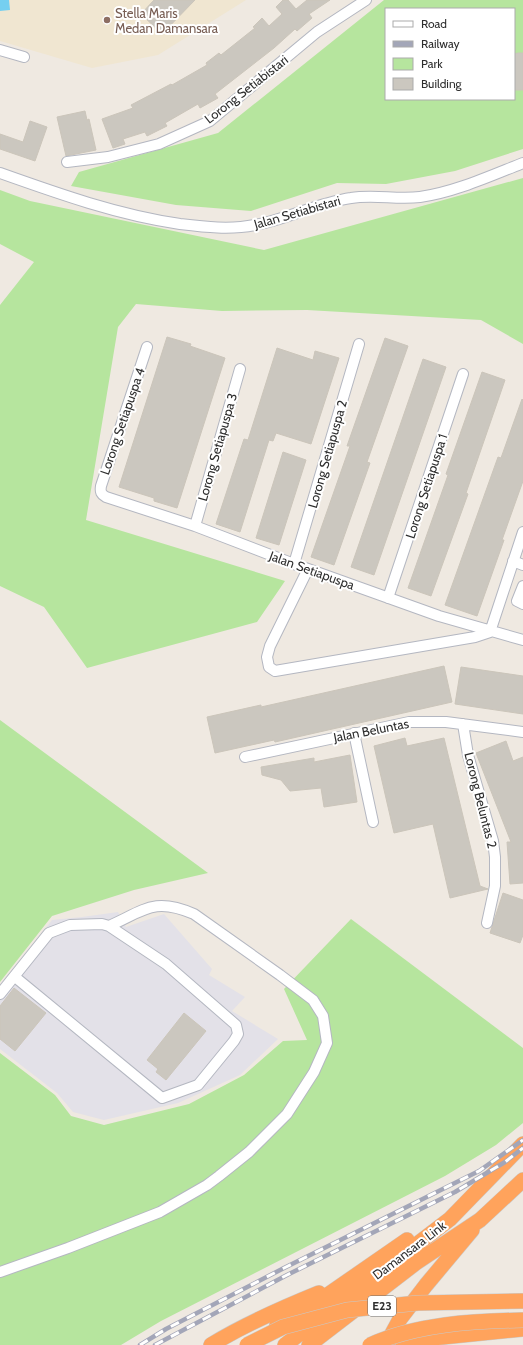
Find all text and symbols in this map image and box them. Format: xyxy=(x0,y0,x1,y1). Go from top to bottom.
place label: Stella Maris Medan Damansara xyxy=(115,5,219,36)
legend xyxy=(385,8,515,100)
marker: Stella Maris Medan Damansara xyxy=(102,15,112,25)
text: Road xyxy=(421,16,447,31)
text: Railway xyxy=(421,36,459,51)
street label: Lorong Setiabistari xyxy=(201,51,291,127)
text: Park xyxy=(421,56,443,71)
text: Building xyxy=(421,76,463,91)
street label: Jalan Setiabistari xyxy=(251,192,342,232)
street label: Lorong Setiapuspa 4 xyxy=(96,365,148,477)
street label: Lorong Setiapuspa 3 xyxy=(194,391,240,503)
street label: Lorong Setiapuspa 2 xyxy=(304,398,350,510)
street label: Lorong Setiapuspa 1 xyxy=(402,432,450,540)
street label: Jalan Setiapuspa xyxy=(266,547,357,593)
street label: Jalan Beluntas xyxy=(331,715,411,745)
street label: Lorong Beluntas 2 xyxy=(461,750,501,850)
street label: Damansara Link xyxy=(369,1217,449,1283)
road number: E23 xyxy=(368,1296,396,1316)

